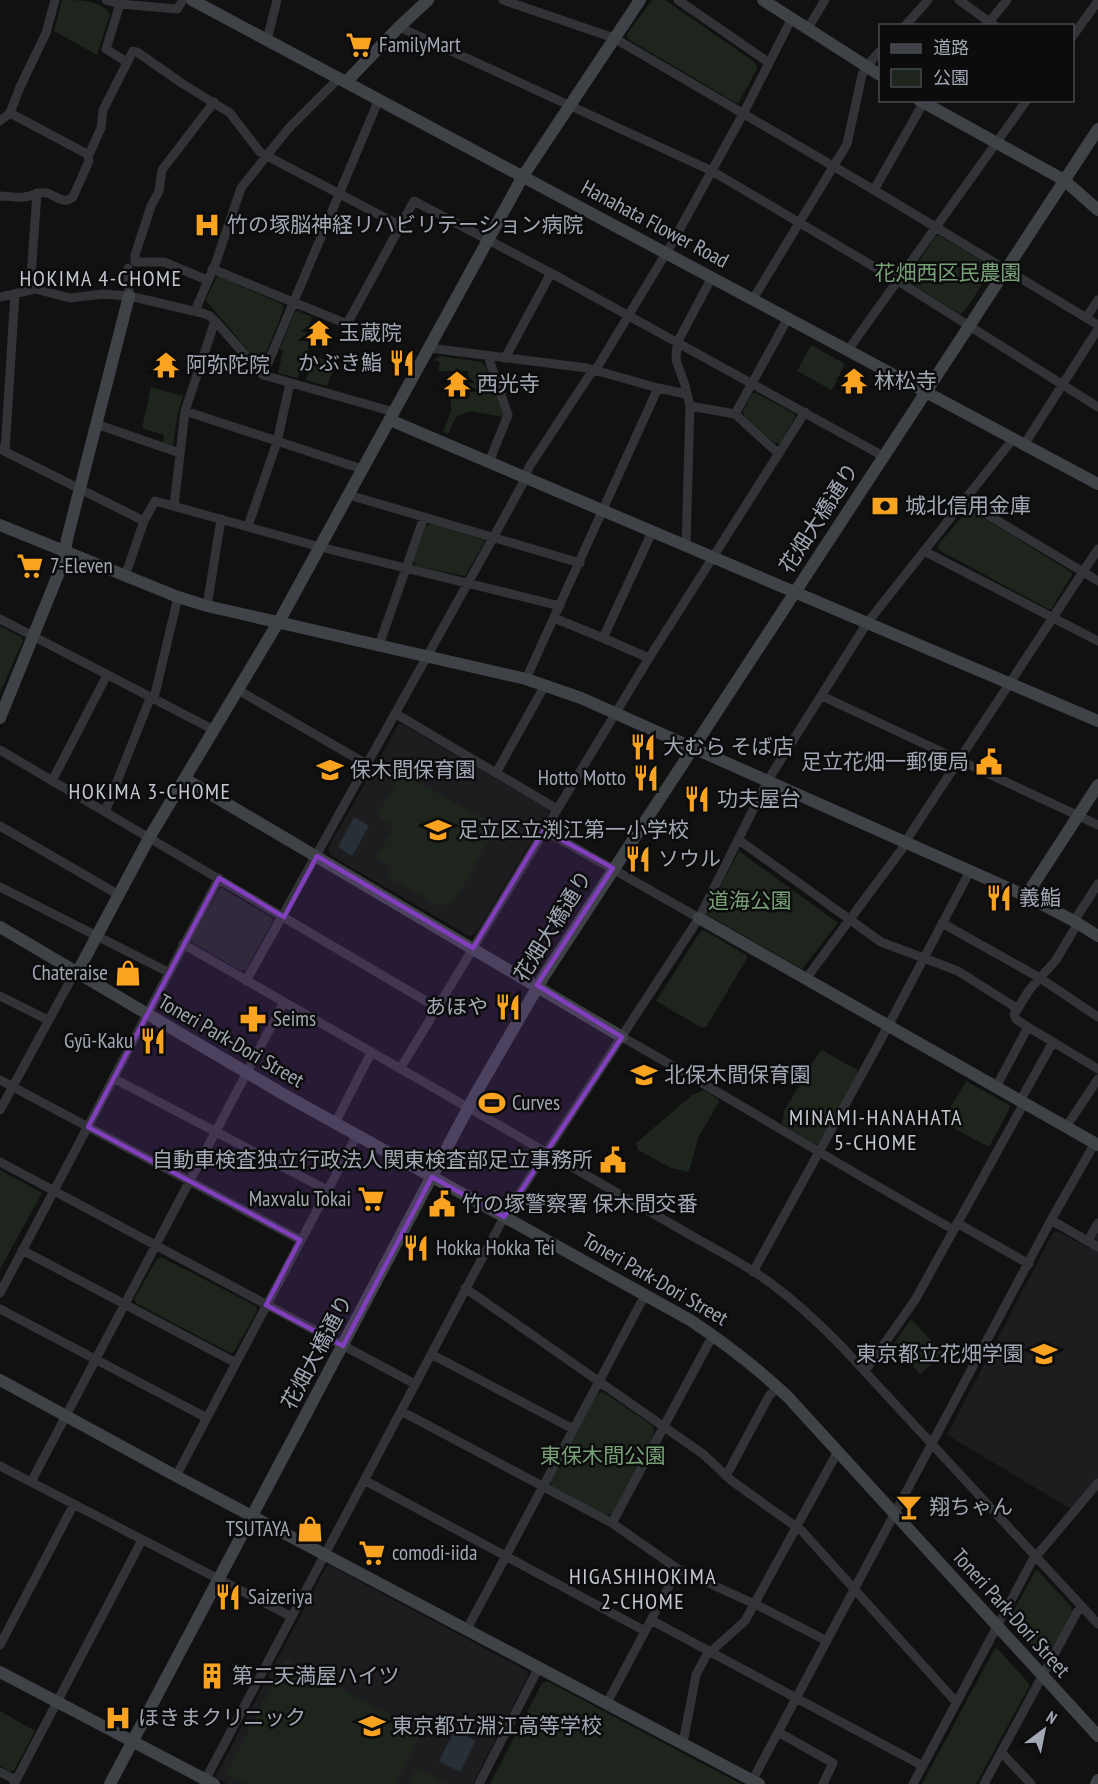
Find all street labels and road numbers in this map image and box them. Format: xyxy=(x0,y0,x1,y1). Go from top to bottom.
street label: Hanahata Flower Road xyxy=(577,173,733,274)
street label: 花畑大橋通り xyxy=(773,458,864,578)
street label: 花畑大橋通り xyxy=(508,865,597,986)
street label: Toneri Park-Dori Street xyxy=(154,988,309,1093)
street label: Toneri Park-Dori Street xyxy=(578,1226,733,1331)
street label: 花畑大橋通り xyxy=(275,1290,358,1414)
street label: Toneri Park-Dori Street xyxy=(947,1543,1076,1683)

